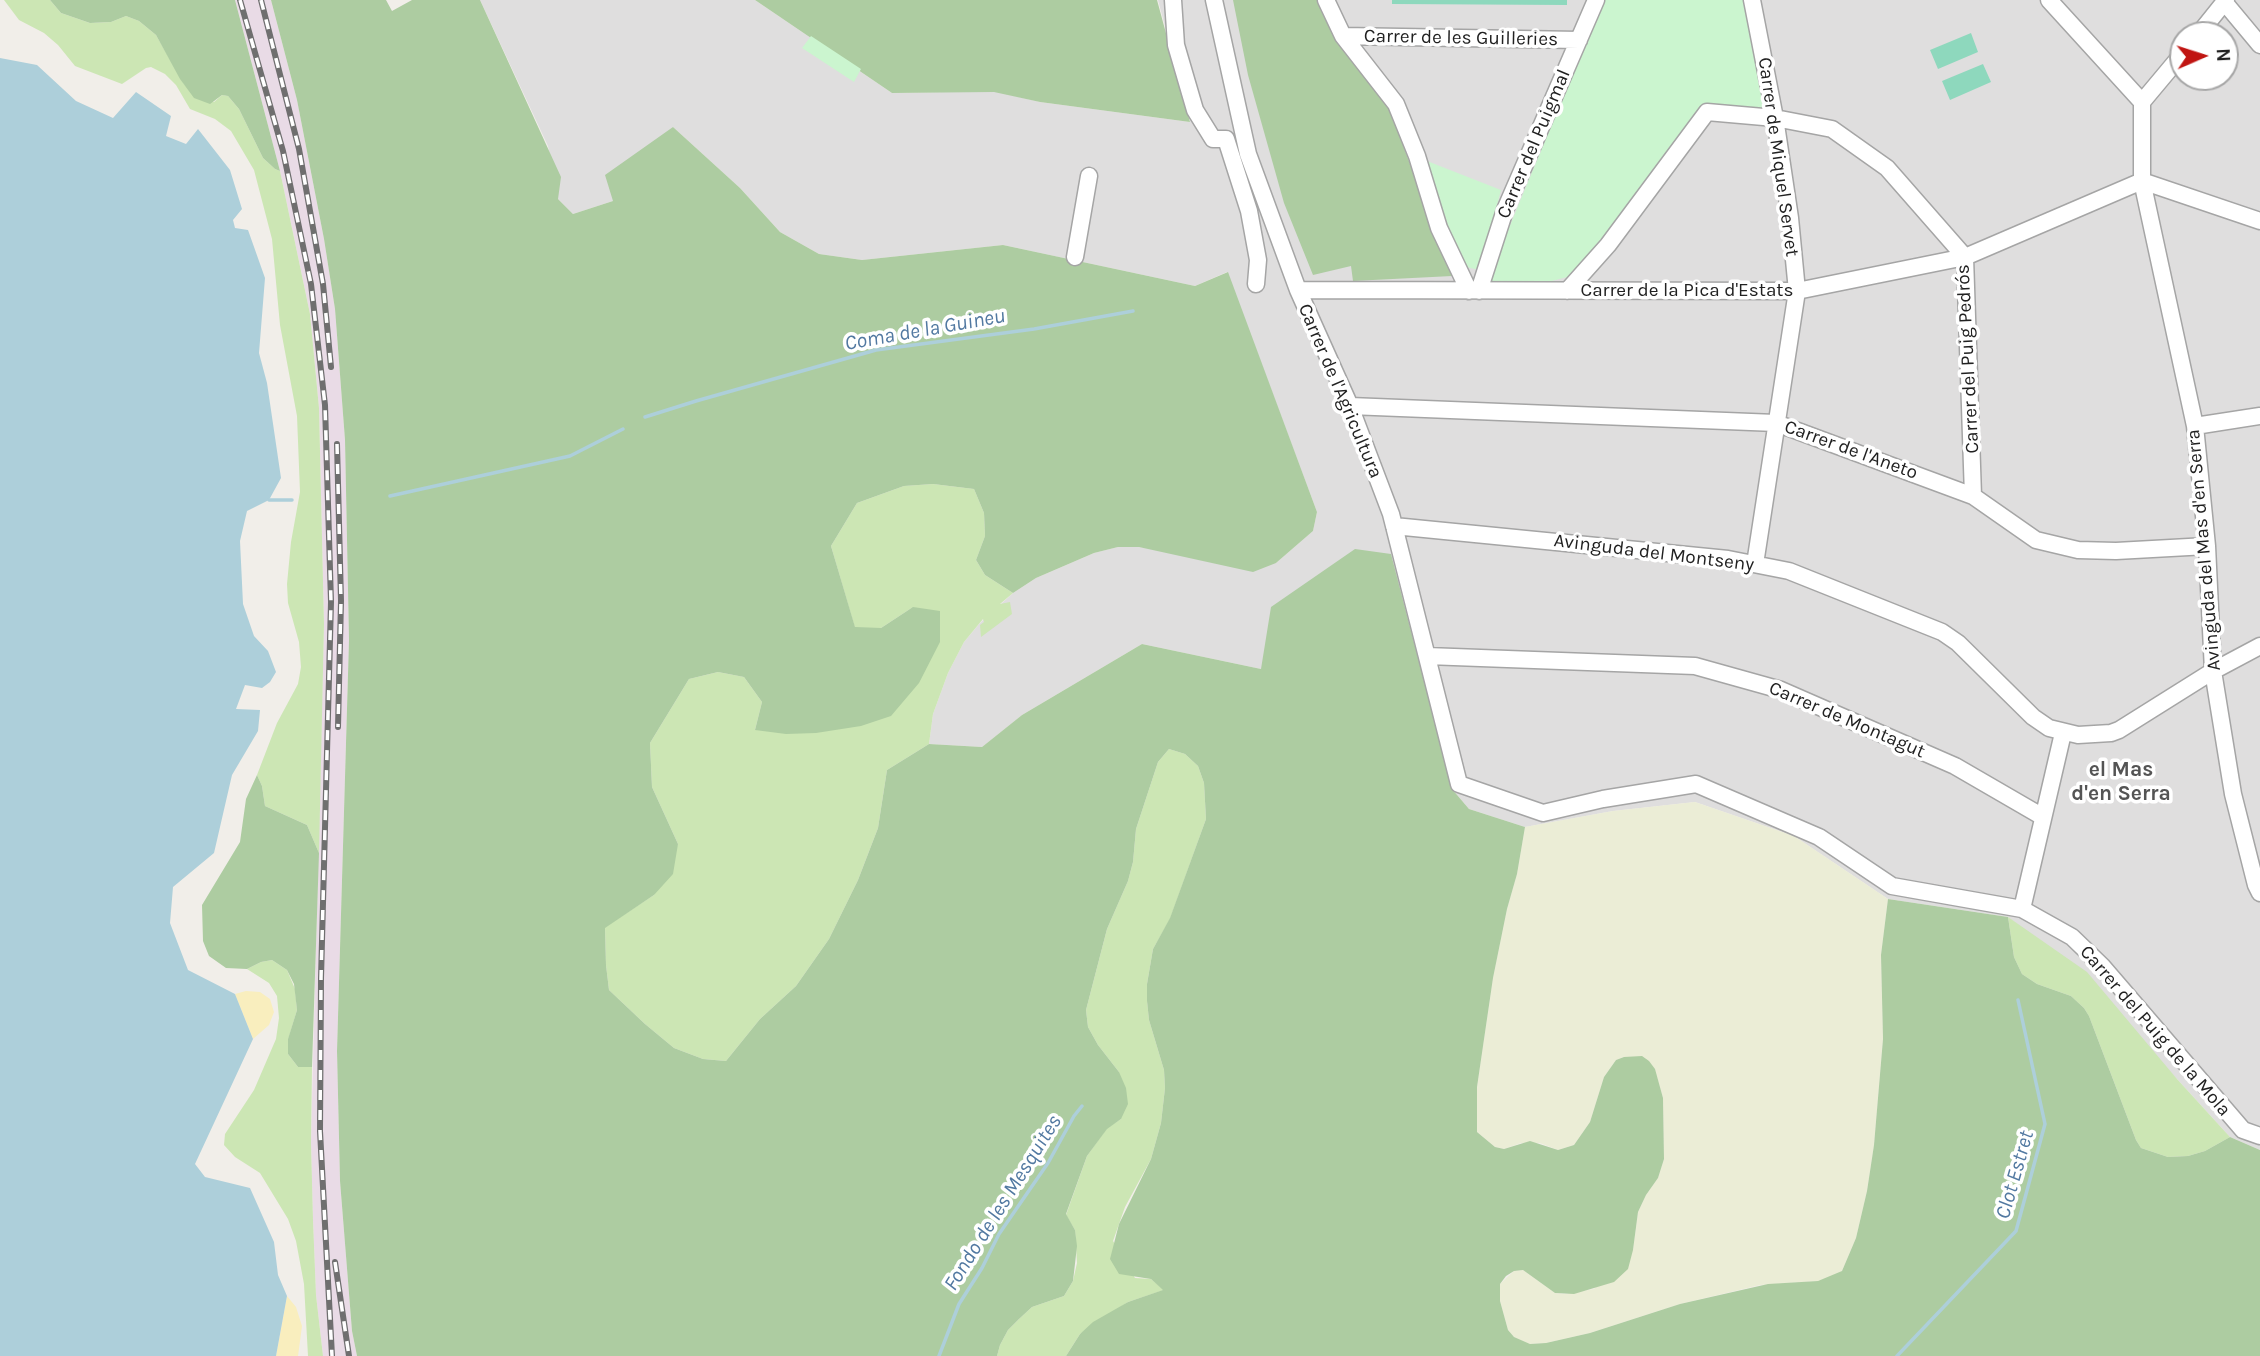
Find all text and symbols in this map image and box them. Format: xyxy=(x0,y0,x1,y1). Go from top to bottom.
north arrow xyxy=(2169,21,2239,91)
street label: Carrer de les Guilleries xyxy=(1364,25,1558,51)
text: N xyxy=(2212,48,2234,62)
street label: Carrer de Miquel Servet xyxy=(1753,56,1803,258)
street label: Carrer del Puigmal xyxy=(1492,66,1576,222)
street label: Carrer del Puig Pedrós xyxy=(1952,264,1984,454)
street label: Carrer de la Pica d'Estats xyxy=(1581,280,1793,302)
street label: Carrer de l'Agricultura xyxy=(1293,300,1387,482)
water label: Coma de la Guineu xyxy=(843,303,1007,357)
street label: Carrer de l'Aneto xyxy=(1781,415,1921,485)
street label: Avinguda del Mas d'en Serra xyxy=(2182,428,2226,672)
street label: Avinguda del Montseny xyxy=(1553,529,1755,577)
street label: Carrer de Montagut xyxy=(1765,677,1929,763)
district label: el Mas d'en Serra xyxy=(2071,757,2171,807)
street label: Carrer del Puig de la Mola xyxy=(2075,941,2235,1121)
water label: Fondo de les Mesquites xyxy=(939,1110,1067,1296)
water label: Clot Estret xyxy=(1990,1128,2040,1222)

